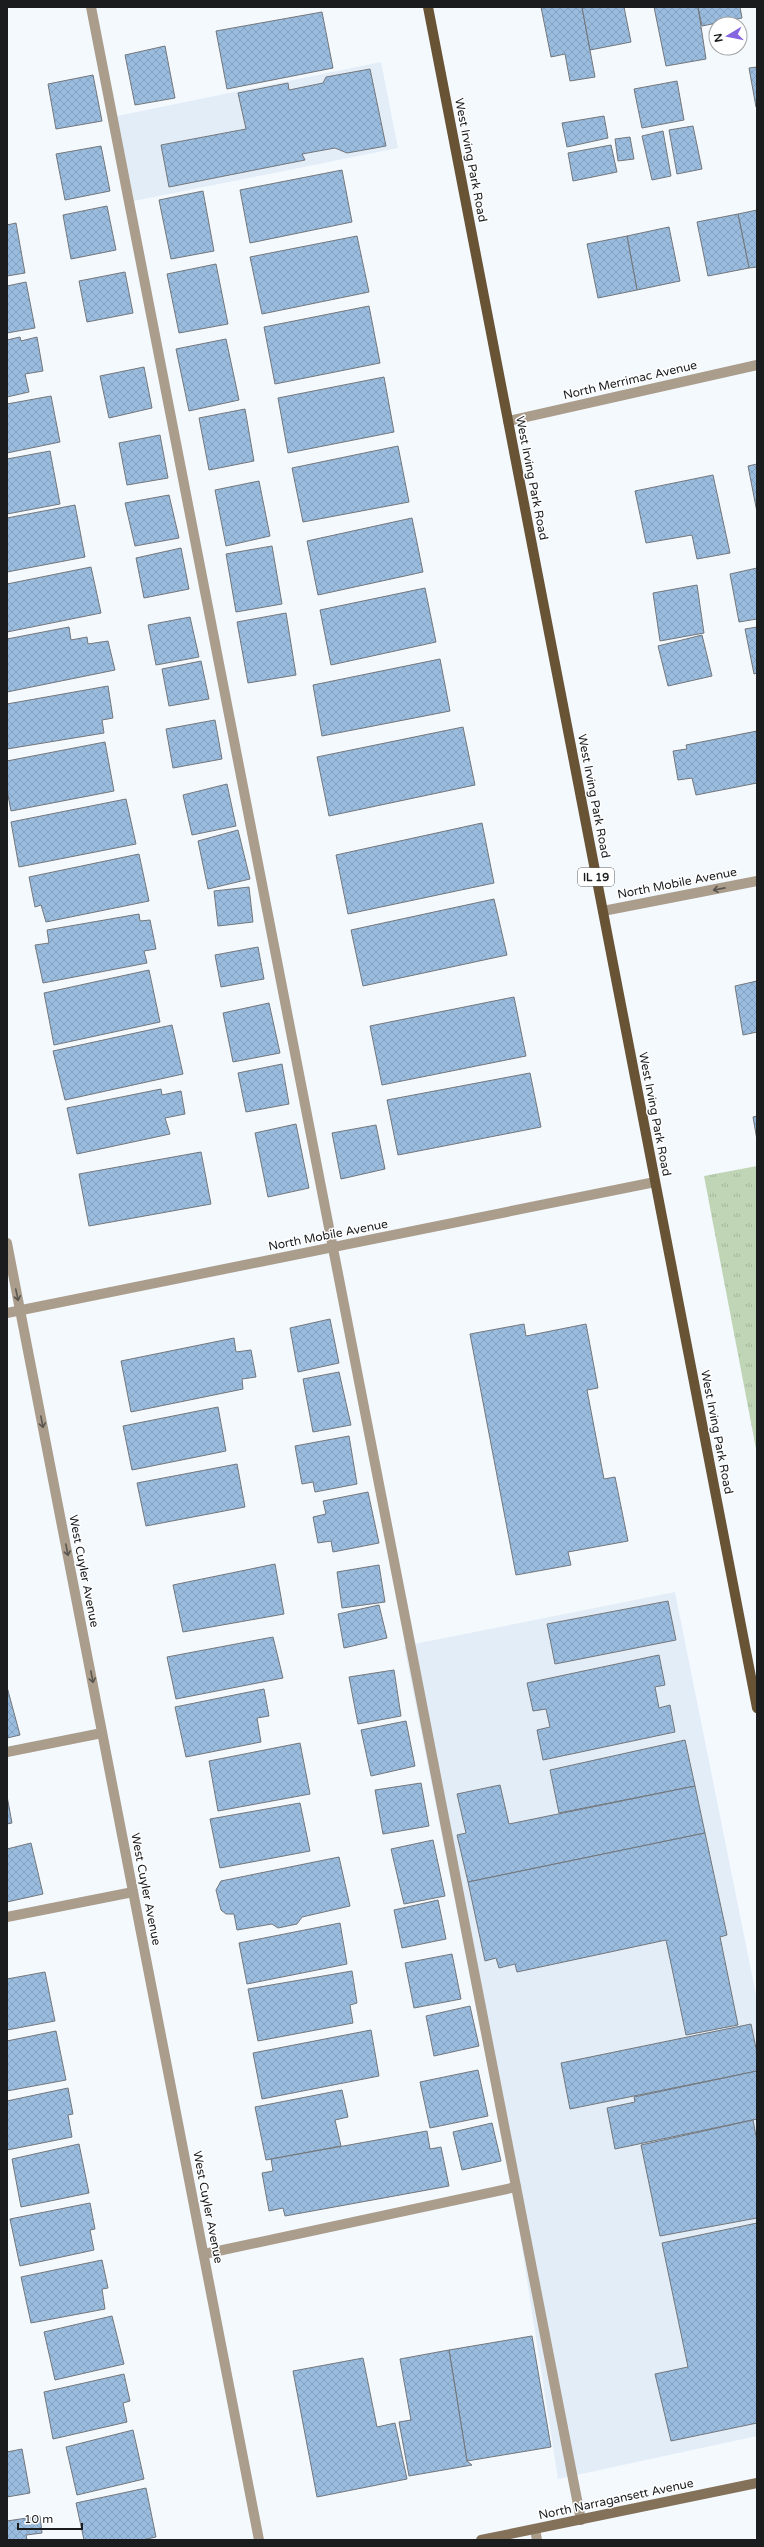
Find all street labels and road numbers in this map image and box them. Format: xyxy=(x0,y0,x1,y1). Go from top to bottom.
street label: West Irving Park Road xyxy=(452,97,490,223)
street label: North Merrimac Avenue xyxy=(562,358,699,402)
street label: West Irving Park Road xyxy=(513,415,551,541)
street label: West Irving Park Road xyxy=(575,733,613,859)
street label: North Mobile Avenue xyxy=(616,864,738,901)
road number: IL 19 xyxy=(578,868,614,886)
street label: West Irving Park Road xyxy=(636,1051,674,1177)
street label: North Mobile Avenue xyxy=(267,1216,389,1253)
street label: West Irving Park Road xyxy=(698,1369,736,1495)
street label: West Cuyler Avenue xyxy=(66,1514,102,1629)
street label: West Cuyler Avenue xyxy=(128,1832,164,1947)
street label: West Cuyler Avenue xyxy=(190,2150,226,2265)
street label: North Narragansett Avenue xyxy=(537,2476,695,2522)

